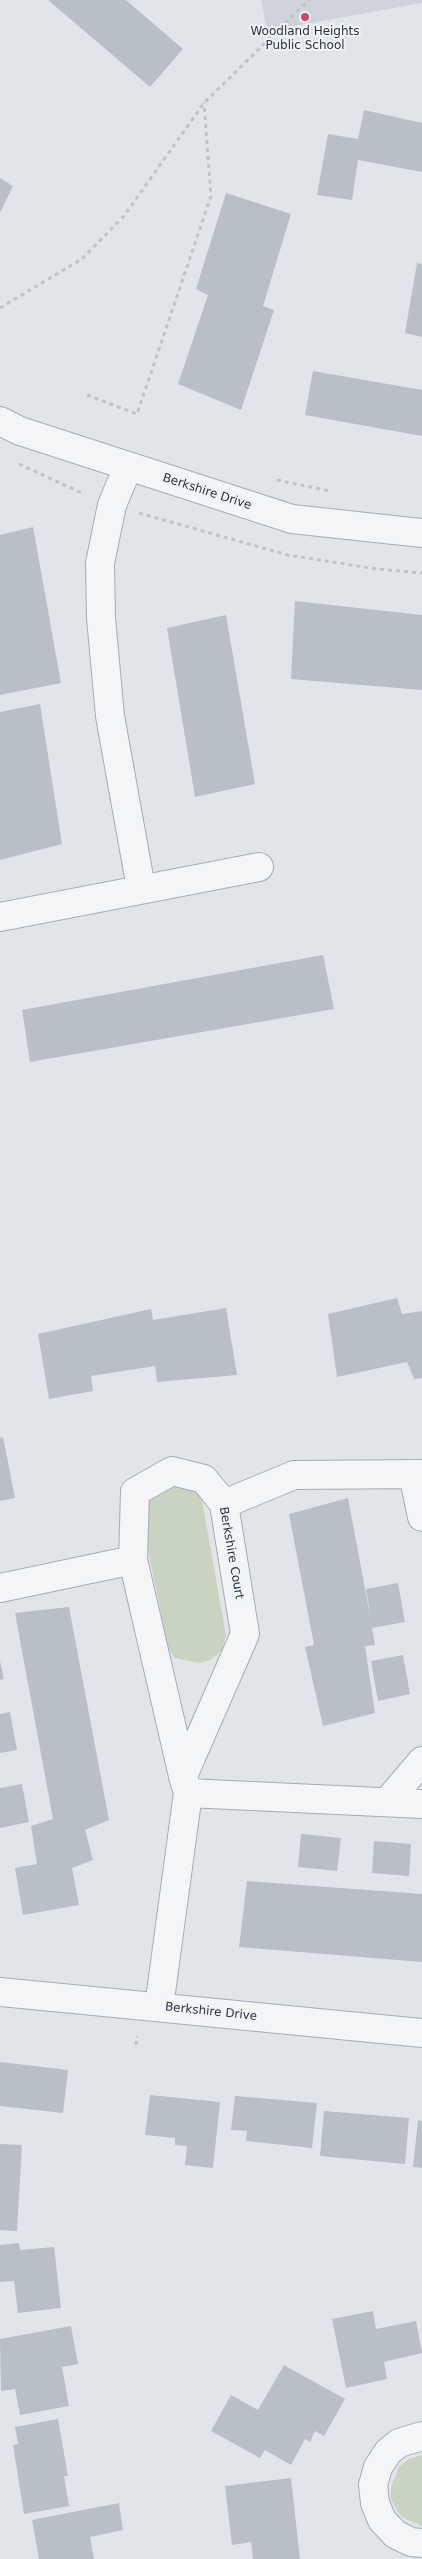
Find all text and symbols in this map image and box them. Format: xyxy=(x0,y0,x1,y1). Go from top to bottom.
marker: Woodland Heights Public School xyxy=(299,11,311,23)
place label: Woodland Heights Public School xyxy=(250,25,360,53)
street label: Berkshire Drive xyxy=(161,471,253,513)
street label: Berkshire Court xyxy=(216,1506,246,1600)
street label: Berkshire Drive xyxy=(164,2000,258,2024)

